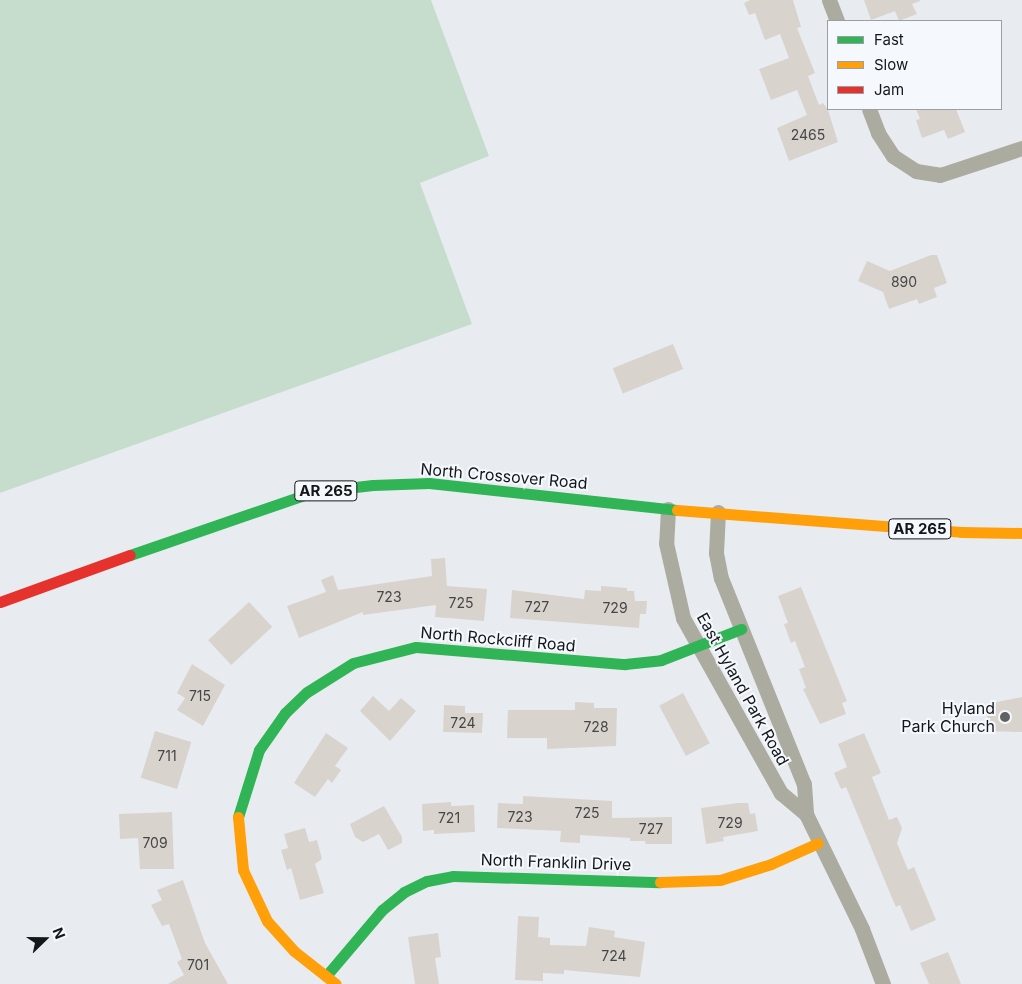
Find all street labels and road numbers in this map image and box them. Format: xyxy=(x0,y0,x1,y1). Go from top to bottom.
street label: North Crossover Road xyxy=(420,459,588,493)
road number: AR 265 xyxy=(294,478,358,504)
road number: AR 265 xyxy=(888,516,952,542)
street label: East Hyland Park Road xyxy=(693,609,793,769)
street label: North Rockcliff Road xyxy=(420,623,576,655)
street label: North Franklin Drive xyxy=(480,850,632,874)

